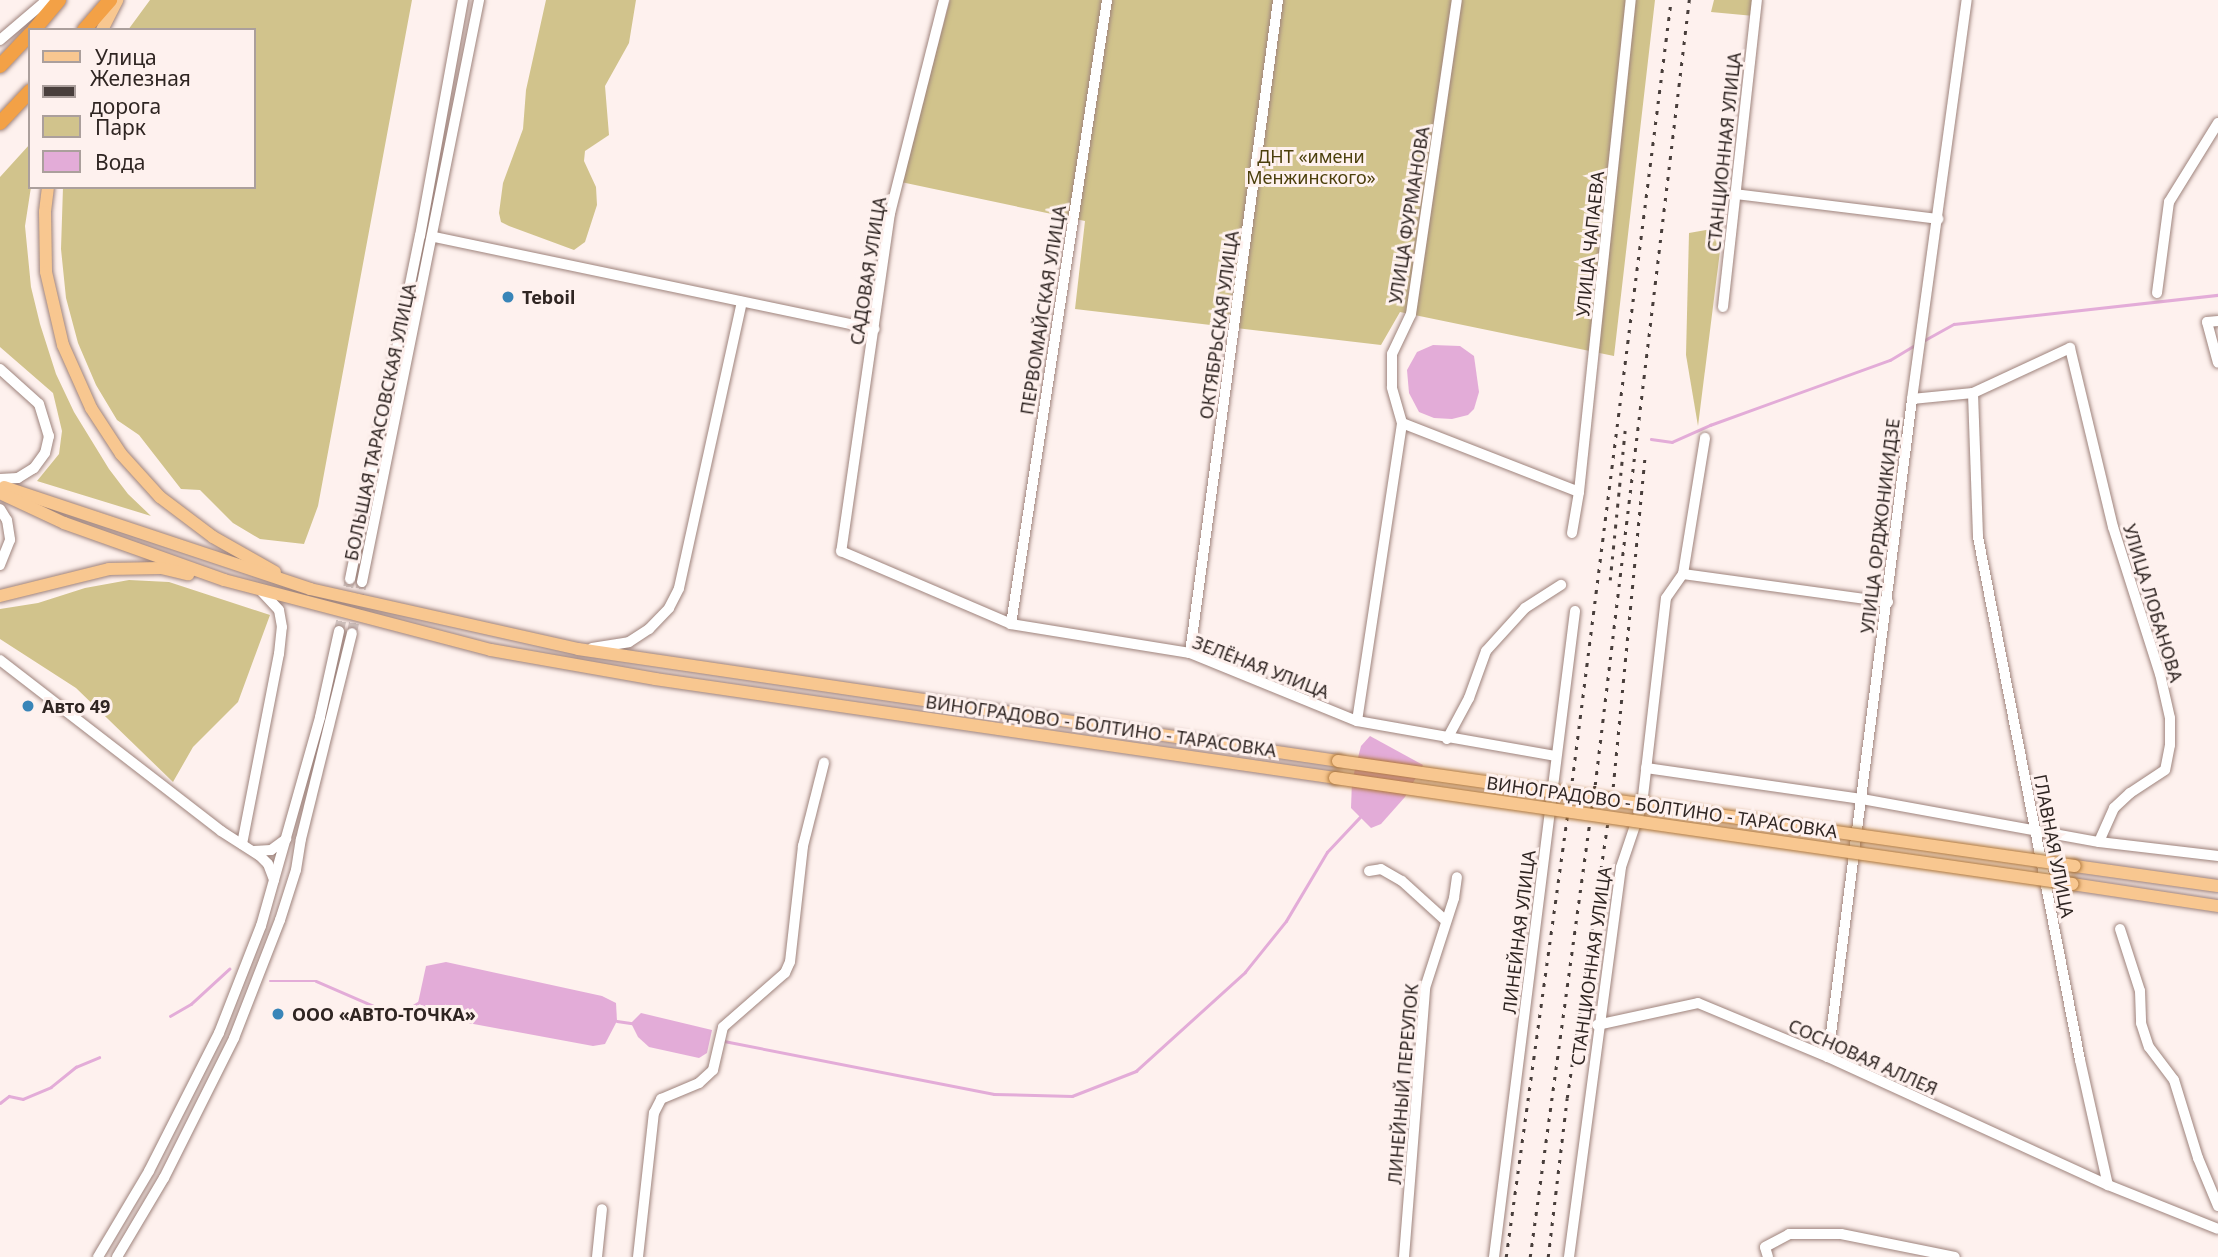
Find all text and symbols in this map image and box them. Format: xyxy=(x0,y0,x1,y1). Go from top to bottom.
legend xyxy=(28,28,256,189)
text: Улица xyxy=(95,43,157,71)
street label: СТАНЦИОННАЯ УЛИЦА xyxy=(1703,51,1745,253)
text: Железная дорога xyxy=(90,64,191,120)
text: Парк xyxy=(95,113,146,141)
street label: УЛИЦА ФУРМАНОВА xyxy=(1384,125,1434,305)
park label: ДНТ «имени Менжинского» xyxy=(1246,146,1376,188)
text: Вода xyxy=(95,148,145,176)
street label: УЛИЦА ЧАПАЕВА xyxy=(1572,170,1608,318)
street label: САДОВАЯ УЛИЦА xyxy=(846,195,890,347)
street label: ПЕРВОМАЙСКАЯ УЛИЦА xyxy=(1016,204,1070,416)
street label: ОКТЯБРЬСКАЯ УЛИЦА xyxy=(1195,229,1243,421)
street label: БОЛЬШАЯ ТАРАСОВСКАЯ УЛИЦА xyxy=(340,281,420,563)
place label: Teboil xyxy=(522,286,575,308)
marker: Teboil xyxy=(500,289,516,305)
street label: УЛИЦА ОРДЖОНИКИДЗЕ xyxy=(1856,417,1904,635)
street label: УЛИЦА ЛОБАНОВА xyxy=(2119,521,2187,685)
street label: ЗЕЛЁНАЯ УЛИЦА xyxy=(1190,631,1332,703)
street label: ВИНОГРАДОВО - БОЛТИНО - ТАРАСОВКА xyxy=(924,691,1278,761)
place label: Авто 49 xyxy=(42,695,110,717)
marker: Авто 49 xyxy=(20,698,36,714)
street label: ВИНОГРАДОВО - БОЛТИНО - ТАРАСОВКА xyxy=(1485,772,1839,842)
street label: ГЛАВНАЯ УЛИЦА xyxy=(2029,772,2079,920)
street label: ЛИНЕЙНАЯ УЛИЦА xyxy=(1498,849,1540,1015)
street label: СТАНЦИОННАЯ УЛИЦА xyxy=(1566,865,1616,1067)
street label: ЛИНЕЙНЫЙ ПЕРЕУЛОК xyxy=(1383,983,1423,1185)
place label: ООО «АВТО-ТОЧКА» xyxy=(292,1003,476,1025)
marker: ООО «АВТО-ТОЧКА» xyxy=(270,1006,286,1022)
street label: СОСНОВАЯ АЛЛЕЯ xyxy=(1785,1014,1941,1100)

